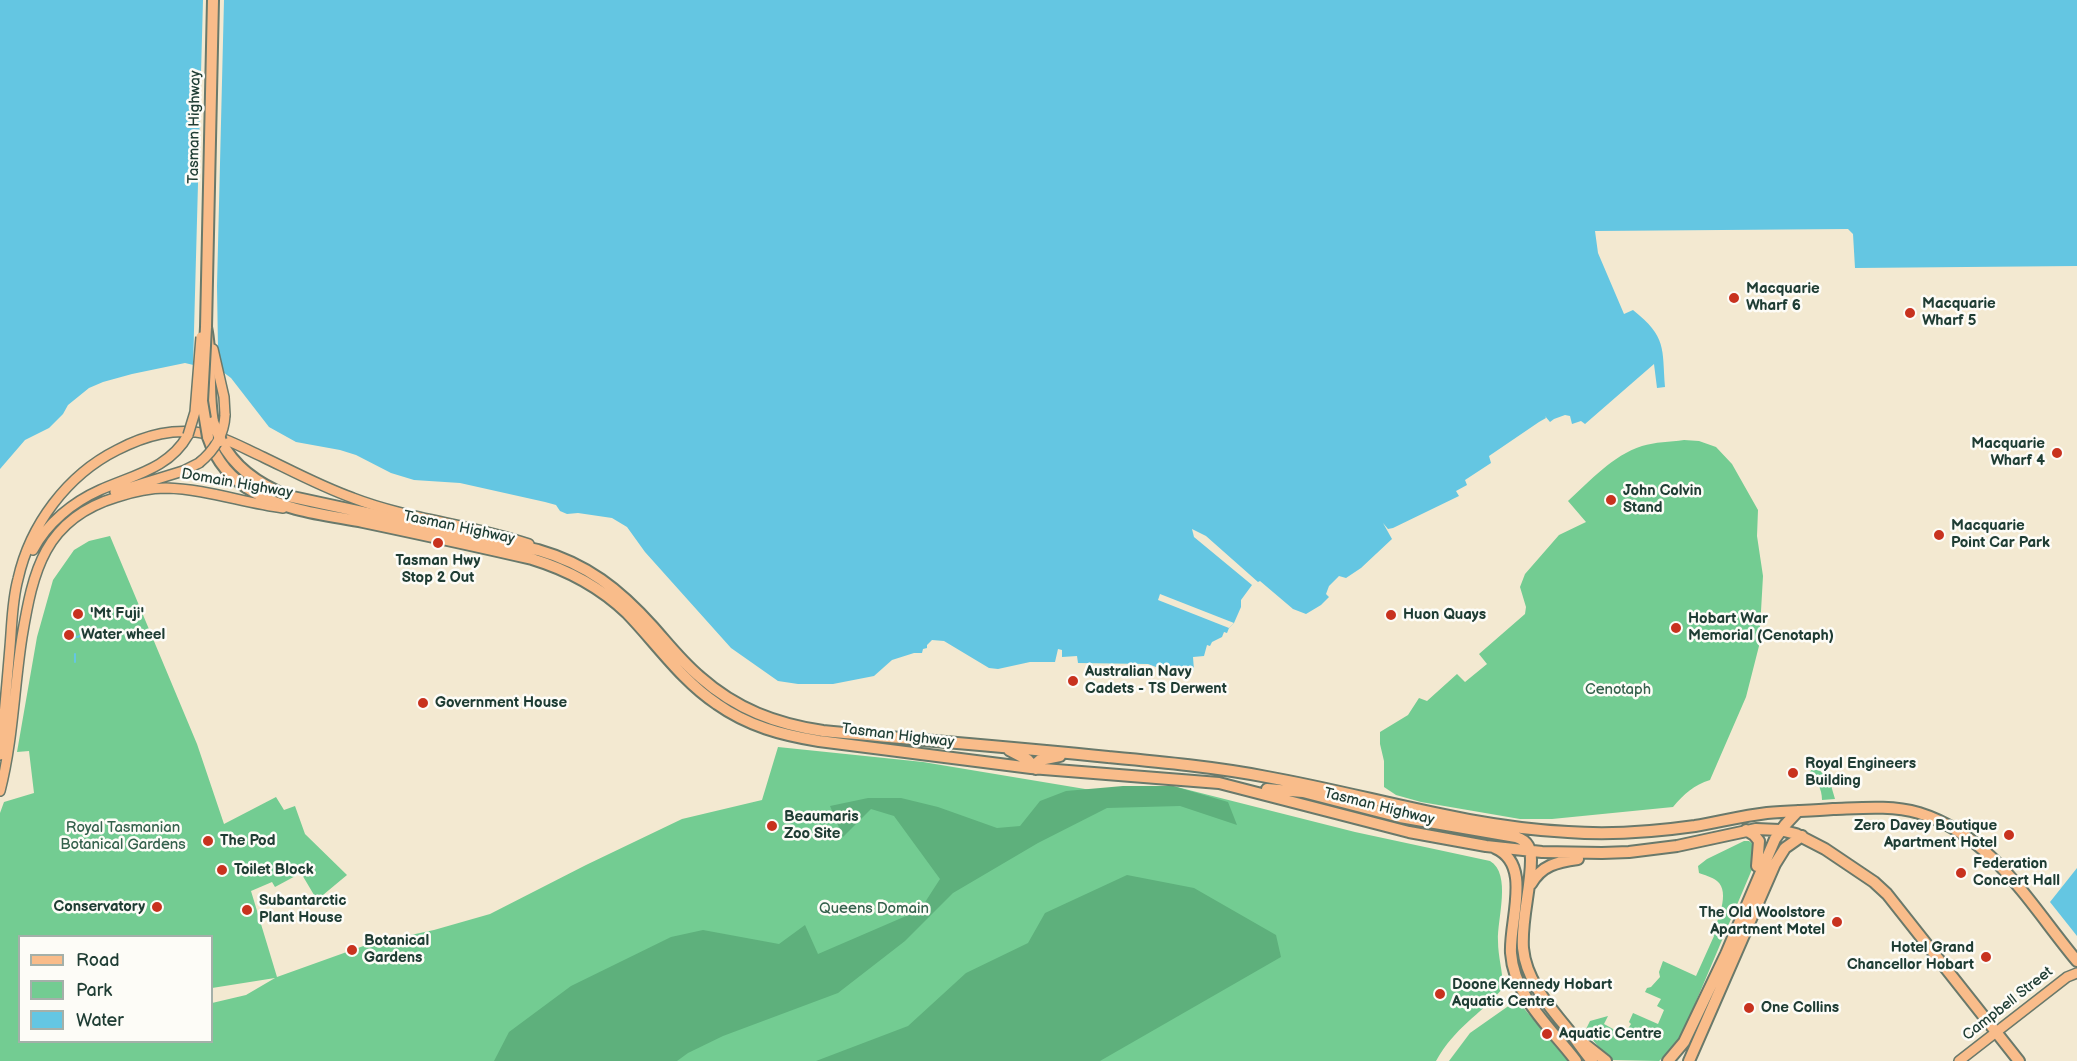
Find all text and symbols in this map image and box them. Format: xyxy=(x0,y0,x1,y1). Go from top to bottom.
street label: Tasman Highway xyxy=(185,70,205,184)
place label: Macquarie Wharf 6 xyxy=(1746,280,1820,315)
marker: Macquarie Wharf 6 xyxy=(1727,291,1741,305)
place label: Macquarie Wharf 5 xyxy=(1922,295,1996,330)
marker: Macquarie Wharf 5 xyxy=(1903,306,1917,320)
place label: Macquarie Wharf 4 xyxy=(1971,435,2045,470)
marker: Macquarie Wharf 4 xyxy=(2050,446,2064,460)
street label: Domain Highway xyxy=(180,465,294,503)
place label: John Colvin Stand xyxy=(1623,482,1702,517)
marker: John Colvin Stand xyxy=(1604,493,1618,507)
street label: Tasman Highway xyxy=(402,507,516,549)
place label: Macquarie Point Car Park xyxy=(1951,517,2050,552)
marker: Macquarie Point Car Park xyxy=(1932,528,1946,542)
marker: Tasman Hwy Stop 2 Out xyxy=(431,536,445,550)
place label: Tasman Hwy Stop 2 Out xyxy=(396,552,480,587)
place label: 'Mt Fuji' xyxy=(90,605,144,623)
place label: Huon Quays xyxy=(1403,606,1486,624)
marker: 'Mt Fuji' xyxy=(71,607,85,621)
marker: Huon Quays xyxy=(1384,608,1398,622)
place label: Hobart War Memorial (Cenotaph) xyxy=(1688,610,1834,645)
marker: Hobart War Memorial (Cenotaph) xyxy=(1669,621,1683,635)
place label: Water wheel xyxy=(81,626,165,644)
marker: Water wheel xyxy=(62,628,76,642)
place label: Australian Navy Cadets - TS Derwent xyxy=(1085,663,1227,698)
marker: Australian Navy Cadets - TS Derwent xyxy=(1066,674,1080,688)
park label: Cenotaph xyxy=(1585,681,1651,699)
place label: Government House xyxy=(435,694,567,712)
marker: Government House xyxy=(416,696,430,710)
street label: Tasman Highway xyxy=(841,720,955,752)
place label: Royal Engineers Building xyxy=(1805,755,1916,790)
marker: Royal Engineers Building xyxy=(1786,766,1800,780)
street label: Tasman Highway xyxy=(1322,785,1436,829)
place label: Beaumaris Zoo Site xyxy=(784,808,859,843)
place label: Zero Davey Boutique Apartment Hotel xyxy=(1854,817,1997,852)
park label: Royal Tasmanian Botanical Gardens xyxy=(60,819,186,854)
marker: Beaumaris Zoo Site xyxy=(765,819,779,833)
marker: Zero Davey Boutique Apartment Hotel xyxy=(2002,828,2016,842)
place label: The Pod xyxy=(220,832,275,850)
marker: The Pod xyxy=(201,834,215,848)
place label: Federation Concert Hall xyxy=(1973,855,2060,890)
place label: Toilet Block xyxy=(234,861,314,879)
marker: Toilet Block xyxy=(215,863,229,877)
marker: Federation Concert Hall xyxy=(1954,866,1968,880)
place label: Subantarctic Plant House xyxy=(259,892,346,927)
place label: Conservatory xyxy=(54,898,145,916)
marker: Conservatory xyxy=(150,900,164,914)
park label: Queens Domain xyxy=(819,900,929,918)
marker: Subantarctic Plant House xyxy=(240,903,254,917)
place label: The Old Woolstore Apartment Motel xyxy=(1699,904,1825,939)
marker: The Old Woolstore Apartment Motel xyxy=(1830,915,1844,929)
place label: Botanical Gardens xyxy=(364,932,429,967)
legend xyxy=(18,935,213,1043)
place label: Hotel Grand Chancellor Hobart xyxy=(1847,939,1974,974)
marker: Botanical Gardens xyxy=(345,943,359,957)
text: Road xyxy=(76,950,120,971)
marker: Hotel Grand Chancellor Hobart xyxy=(1979,950,1993,964)
street label: Campbell Street xyxy=(1959,963,2057,1045)
place label: Doone Kennedy Hobart Aquatic Centre xyxy=(1452,976,1612,1011)
text: Park xyxy=(76,980,112,1001)
marker: Doone Kennedy Hobart Aquatic Centre xyxy=(1433,987,1447,1001)
place label: One Collins xyxy=(1761,999,1839,1017)
marker: One Collins xyxy=(1742,1001,1756,1015)
text: Water xyxy=(76,1010,124,1031)
place label: Aquatic Centre xyxy=(1559,1025,1662,1043)
marker: Aquatic Centre xyxy=(1540,1027,1554,1041)

